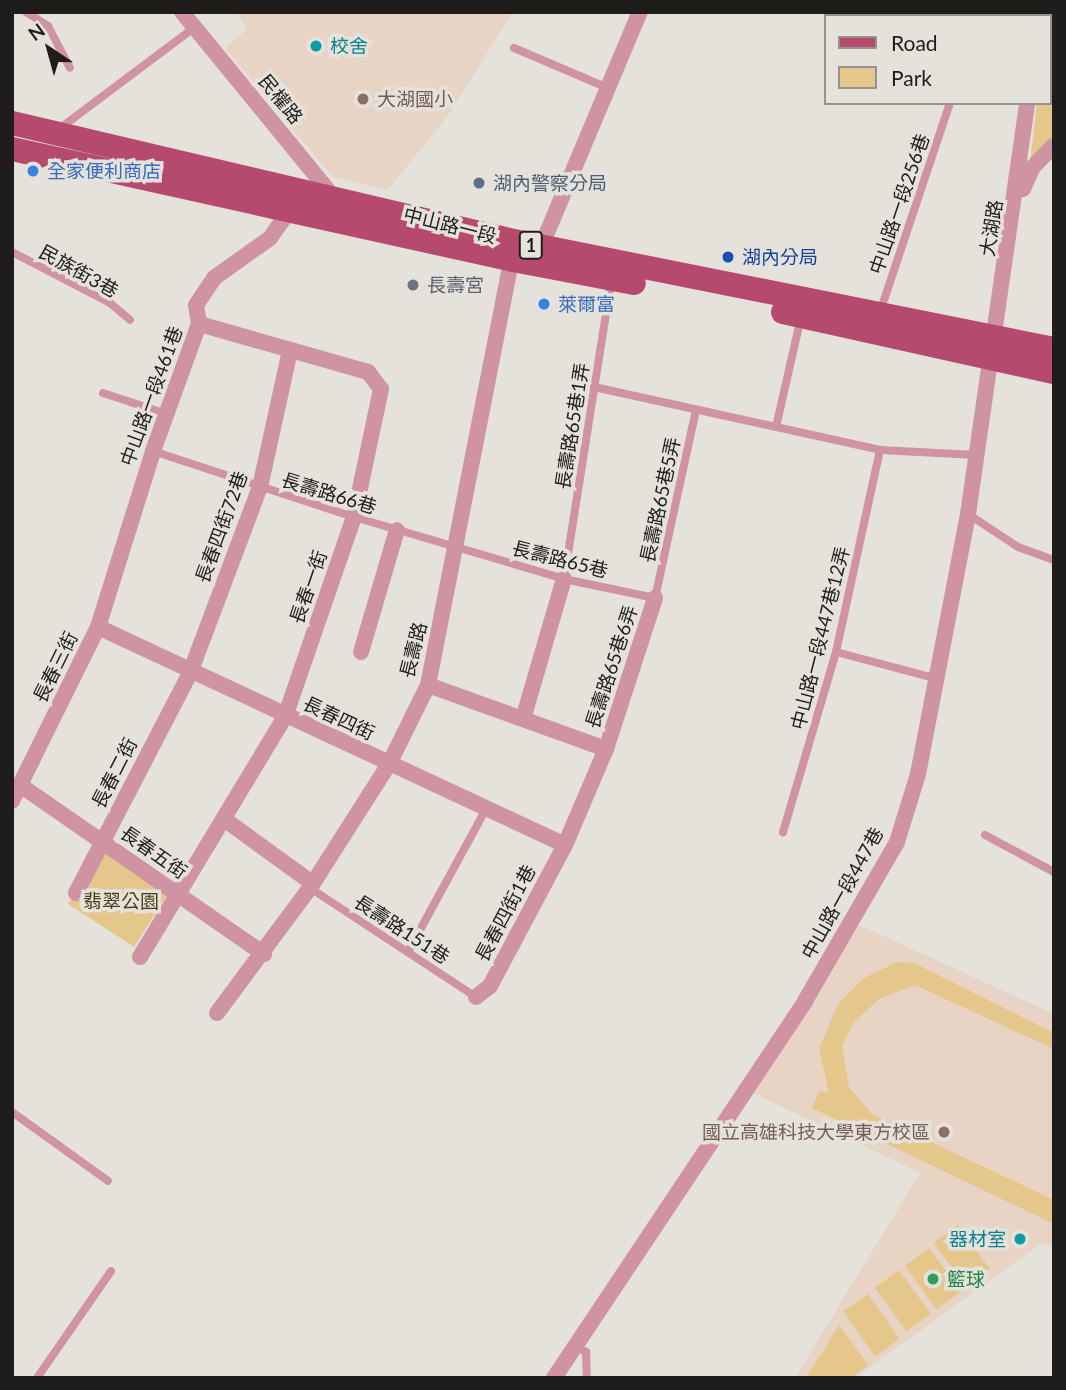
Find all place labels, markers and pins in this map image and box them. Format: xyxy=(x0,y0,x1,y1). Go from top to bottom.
place label: 校舍 xyxy=(330,35,368,57)
marker: 校舍 xyxy=(308,38,324,54)
place label: 大湖國小 xyxy=(377,88,453,110)
marker: 大湖國小 xyxy=(355,91,371,107)
place label: 全家便利商店 xyxy=(47,160,161,182)
marker: 全家便利商店 xyxy=(25,163,41,179)
place label: 湖內警察分局 xyxy=(493,172,607,194)
marker: 湖內警察分局 xyxy=(471,175,487,191)
place label: 湖內分局 xyxy=(742,246,818,268)
marker: 湖內分局 xyxy=(720,249,736,265)
place label: 長壽宮 xyxy=(427,274,484,296)
marker: 長壽宮 xyxy=(405,277,421,293)
place label: 萊爾富 xyxy=(558,293,615,315)
marker: 萊爾富 xyxy=(536,296,552,312)
place label: 國立高雄科技大學東方校區 xyxy=(702,1121,930,1143)
marker: 國立高雄科技大學東方校區 xyxy=(936,1124,952,1140)
place label: 器材室 xyxy=(949,1228,1006,1250)
marker: 器材室 xyxy=(1012,1231,1028,1247)
place label: 籃球 xyxy=(947,1268,985,1290)
marker: 籃球 xyxy=(925,1271,941,1287)

